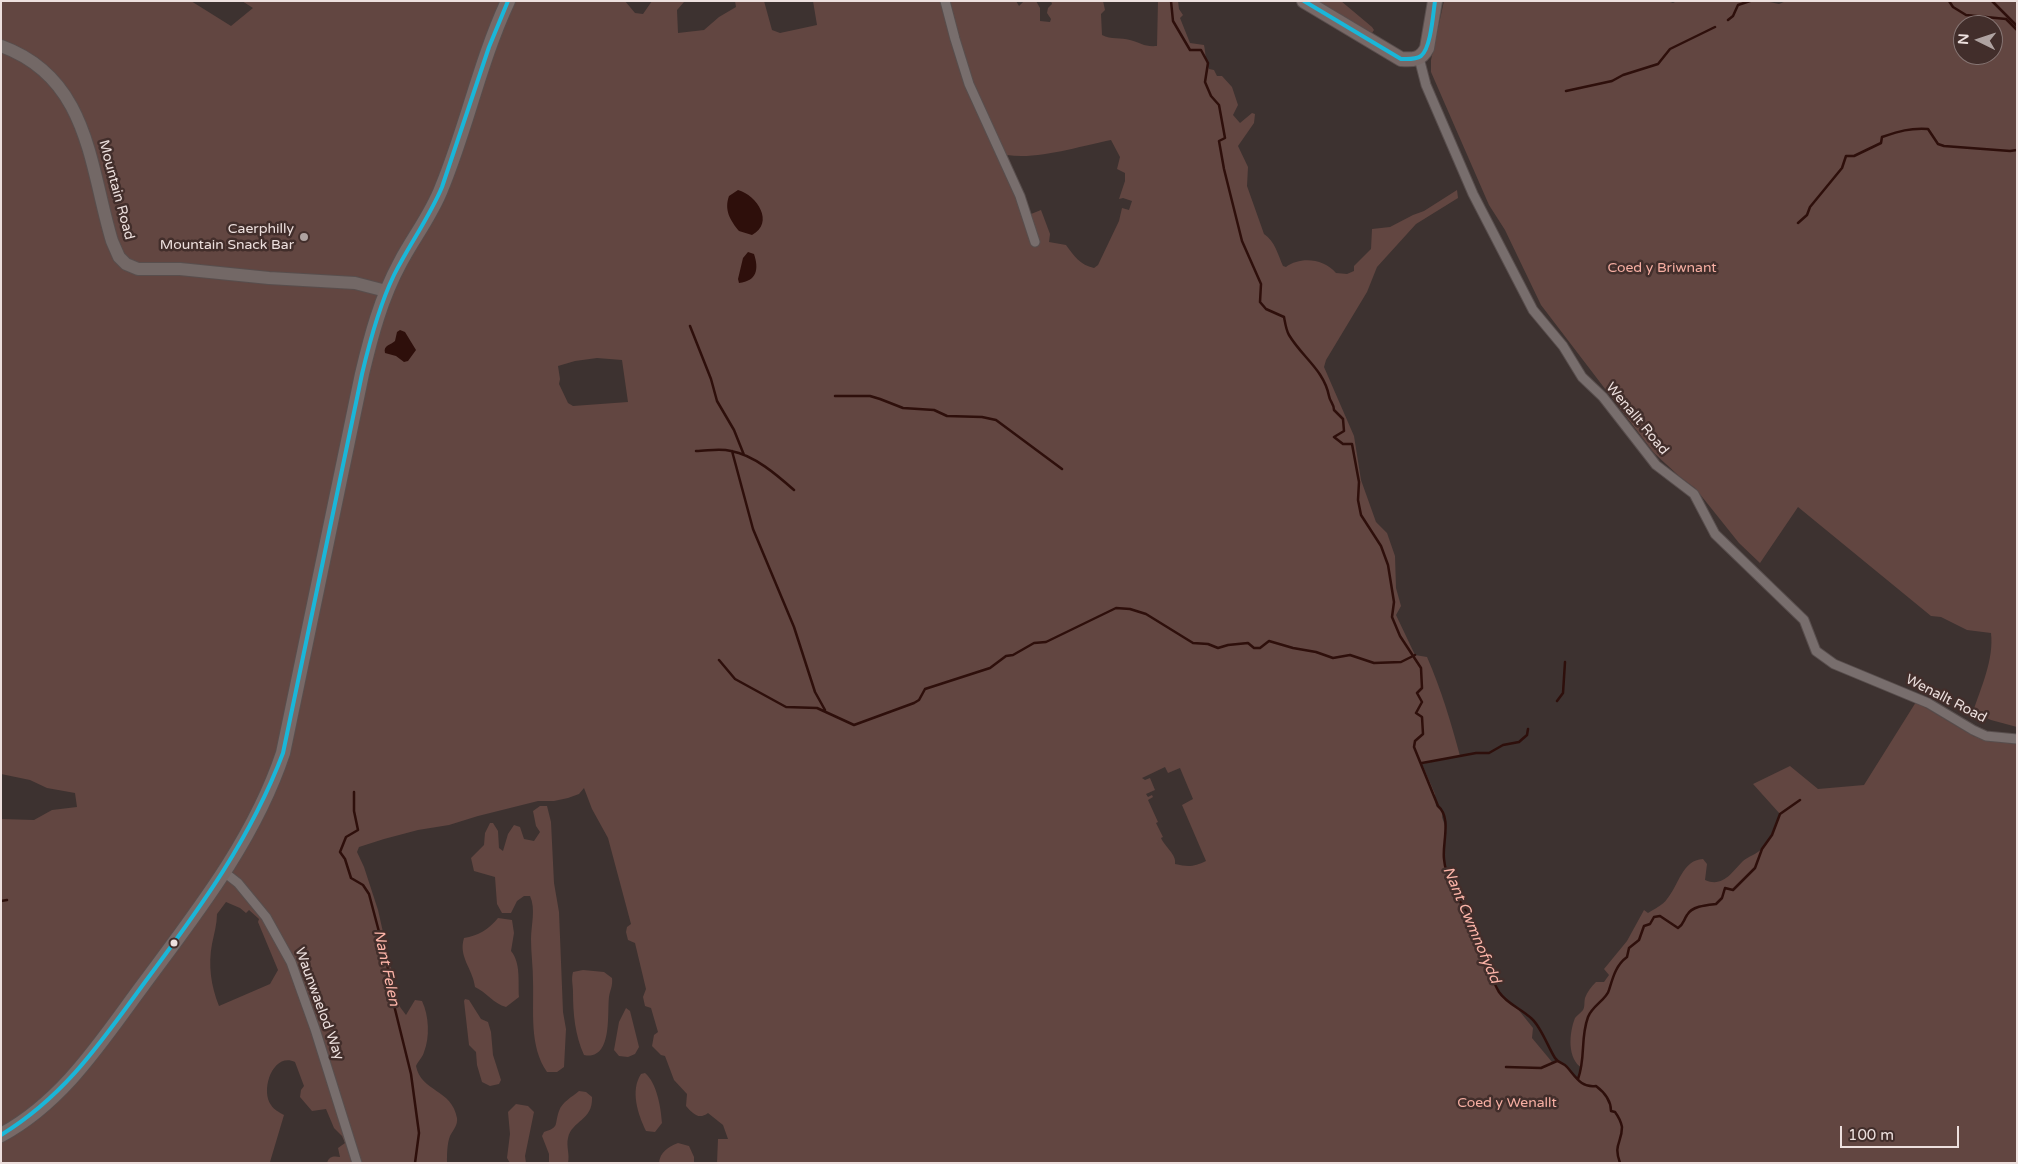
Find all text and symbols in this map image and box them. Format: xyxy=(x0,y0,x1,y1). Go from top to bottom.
north arrow xyxy=(1953,15,2003,65)
text: N xyxy=(1955,33,1972,45)
street label: Mountain Road xyxy=(95,138,137,242)
place label: Caerphilly Mountain Snack Bar xyxy=(160,221,294,253)
marker: Caerphilly Mountain Snack Bar xyxy=(298,231,310,243)
park label: Coed y Briwnant xyxy=(1607,260,1717,276)
street label: Wenallt Road xyxy=(1602,380,1672,458)
street label: Wenallt Road xyxy=(1903,671,1989,727)
water label: Nant Cwmnofydd xyxy=(1438,864,1504,986)
water label: Nant Felen xyxy=(369,928,403,1008)
unlabelled marker xyxy=(169,938,179,948)
street label: Waunwaelod Way xyxy=(291,945,347,1063)
park label: Coed y Wenallt xyxy=(1457,1095,1557,1111)
scale bar xyxy=(1843,1116,1962,1148)
text: 100 m xyxy=(1848,1126,1894,1144)

